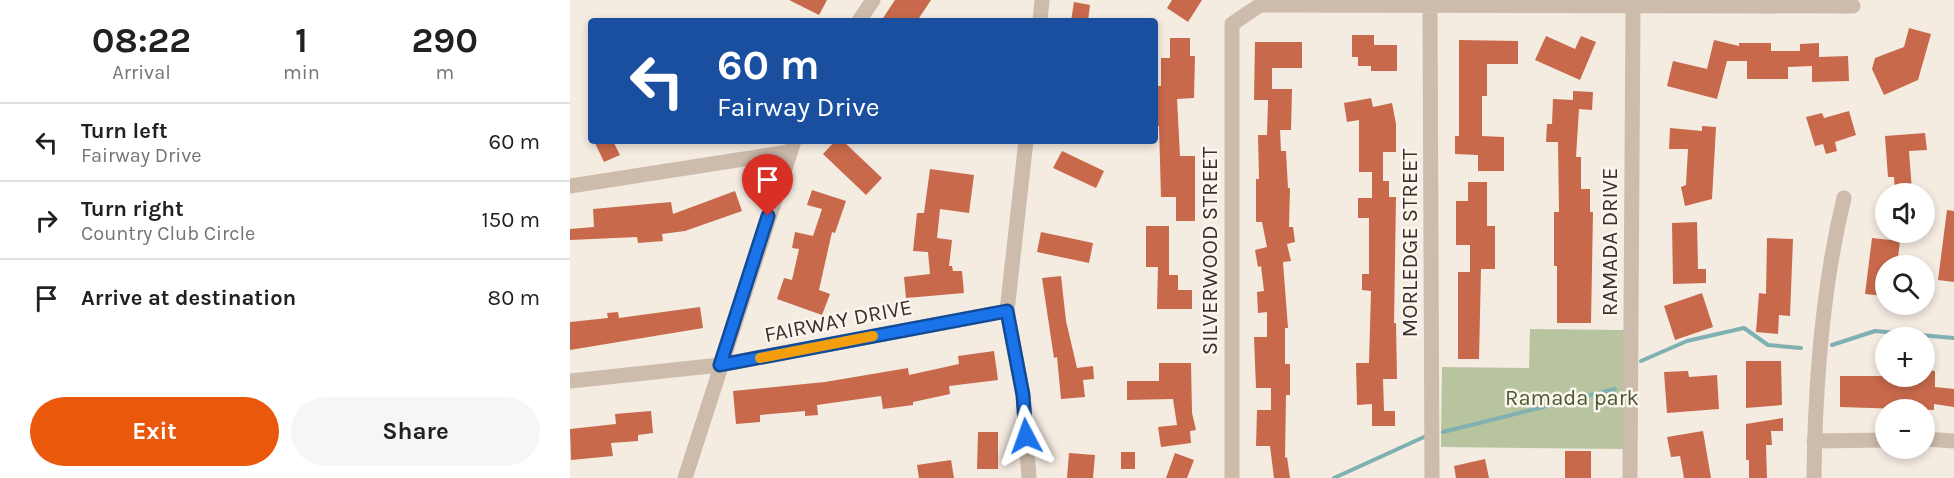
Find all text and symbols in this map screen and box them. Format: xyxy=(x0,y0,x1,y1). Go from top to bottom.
text: 08:22 xyxy=(92,19,191,61)
text: 1 xyxy=(295,19,308,61)
text: 290 xyxy=(412,19,478,61)
text: 60 m xyxy=(717,40,820,90)
icon: left xyxy=(618,42,696,120)
text: Arrival xyxy=(112,61,171,84)
text: min xyxy=(283,61,320,84)
text: m xyxy=(435,61,454,84)
text: Fairway Drive xyxy=(717,91,880,123)
text: Turn left xyxy=(81,118,168,144)
icon: left xyxy=(30,126,63,159)
text: 60 m xyxy=(489,129,540,155)
text: Fairway Drive xyxy=(81,144,201,167)
street label: SILVERWOOD STREET xyxy=(1197,147,1223,355)
street label: MORLEDGE STREET xyxy=(1397,149,1423,337)
pin xyxy=(742,154,793,216)
icon: arrive xyxy=(751,163,784,196)
street label: RAMADA DRIVE xyxy=(1597,168,1623,316)
map controls xyxy=(1875,183,1935,459)
button: sound xyxy=(1875,183,1935,243)
text: Turn right xyxy=(81,196,184,222)
icon: right xyxy=(30,204,63,237)
text: 150 m xyxy=(481,207,540,233)
text: Country Club Circle xyxy=(81,222,255,245)
button: search xyxy=(1875,255,1935,315)
icon: arrive xyxy=(30,282,63,315)
text: Arrive at destination xyxy=(81,285,296,311)
text: 80 m xyxy=(488,285,540,311)
street label: FAIRWAY DRIVE xyxy=(762,294,914,348)
button: + xyxy=(1875,327,1935,387)
park label: Ramada park xyxy=(1505,385,1639,411)
button: Exit xyxy=(30,397,279,466)
button: Share xyxy=(291,397,540,466)
button: − xyxy=(1875,399,1935,459)
position arrow xyxy=(994,404,1058,468)

